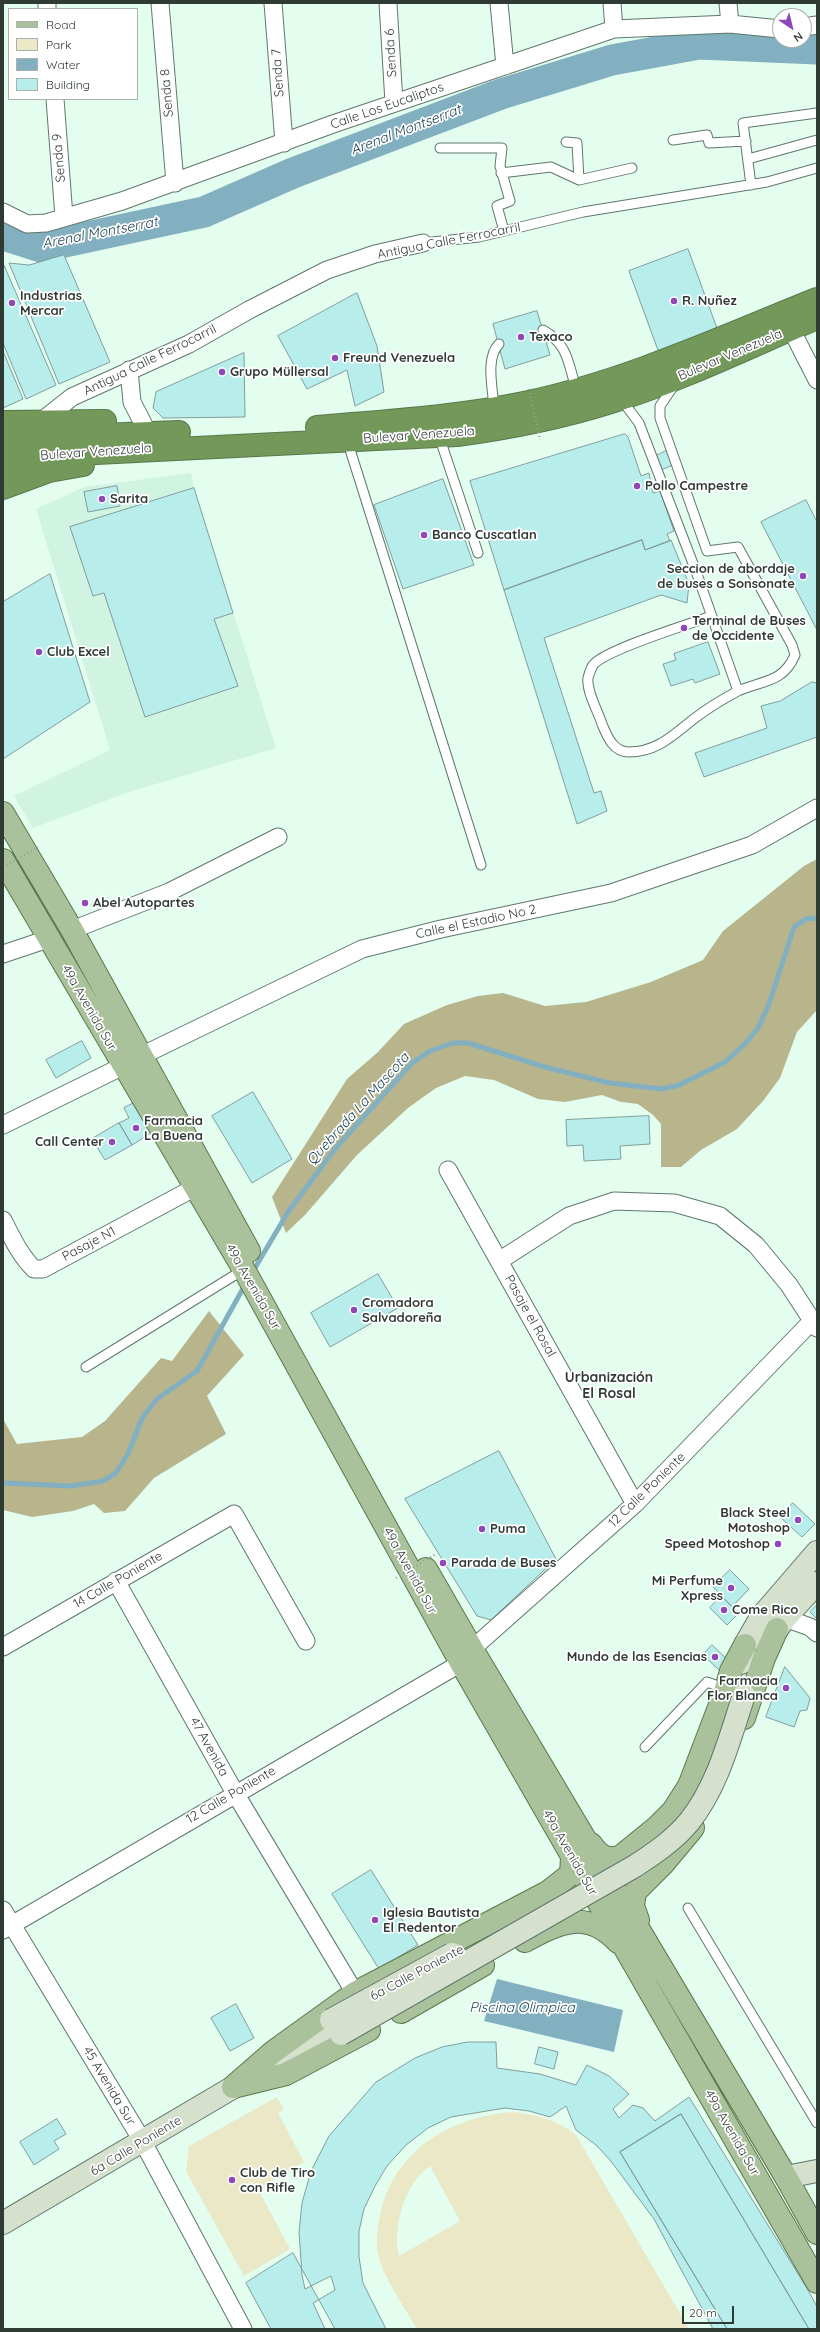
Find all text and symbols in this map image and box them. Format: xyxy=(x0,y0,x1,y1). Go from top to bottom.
legend xyxy=(8,8,138,100)
north arrow xyxy=(772,8,812,48)
text: Road xyxy=(46,17,76,32)
street label: Senda 6 xyxy=(382,28,400,78)
text: N xyxy=(791,29,806,45)
text: Park xyxy=(46,37,71,52)
street label: Senda 7 xyxy=(269,48,287,98)
text: Water xyxy=(46,57,80,72)
street label: Senda 8 xyxy=(157,68,177,118)
text: Building xyxy=(46,77,90,92)
street label: Calle Los Eucaliptos xyxy=(328,79,446,133)
water label: Arenal Montserrat xyxy=(348,101,464,159)
street label: Senda 9 xyxy=(49,133,69,183)
water label: Arenal Montserrat xyxy=(41,214,159,252)
street label: Antigua Calle Ferrocarril xyxy=(376,219,522,263)
place label: Industrias Mercar xyxy=(20,288,82,319)
place label: R. Nuñez xyxy=(682,293,737,309)
marker: R. Nuñez xyxy=(669,296,679,306)
marker: Industrias Mercar xyxy=(7,298,17,308)
street label: Antigua Calle Ferrocarril xyxy=(81,321,219,399)
street label: Bulevar Venezuela xyxy=(676,326,784,384)
place label: Texaco xyxy=(529,329,573,345)
marker: Texaco xyxy=(516,332,526,342)
place label: Freund Venezuela xyxy=(343,350,455,366)
marker: Freund Venezuela xyxy=(330,353,340,363)
place label: Grupo Müllersal xyxy=(230,364,329,380)
marker: Grupo Müllersal xyxy=(217,367,227,377)
street label: Bulevar Venezuela xyxy=(363,423,475,447)
street label: Bulevar Venezuela xyxy=(40,440,152,464)
place label: Pollo Campestre xyxy=(645,478,748,494)
marker: Pollo Campestre xyxy=(632,481,642,491)
place label: Sarita xyxy=(110,491,148,507)
marker: Sarita xyxy=(97,494,107,504)
place label: Banco Cuscatlan xyxy=(432,527,537,543)
marker: Banco Cuscatlan xyxy=(419,530,429,540)
place label: Seccion de abordaje de buses a Sonsonate xyxy=(657,561,795,592)
marker: Seccion de abordaje de buses a Sonsonate xyxy=(798,571,808,581)
place label: Terminal de Buses de Occidente xyxy=(692,613,806,644)
marker: Terminal de Buses de Occidente xyxy=(679,623,689,633)
place label: Club Excel xyxy=(47,644,110,660)
marker: Club Excel xyxy=(34,647,44,657)
place label: Abel Autopartes xyxy=(93,895,195,911)
marker: Abel Autopartes xyxy=(80,898,90,908)
street label: Calle el Estadio No 2 xyxy=(414,902,538,942)
street label: 49a Avenida Sur xyxy=(58,962,120,1054)
water label: Quebrada La Mascota xyxy=(303,1049,413,1169)
place label: Farmacia La Buena xyxy=(144,1113,203,1144)
marker: Farmacia La Buena xyxy=(131,1123,141,1133)
place label: Call Center xyxy=(35,1134,104,1150)
marker: Call Center xyxy=(107,1137,117,1147)
street label: Pasaje N1 xyxy=(60,1223,118,1265)
street label: 49a Avenida Sur xyxy=(222,1241,284,1333)
street label: Pasaje el Rosal xyxy=(501,1272,559,1360)
place label: Cromadora Salvadoreña xyxy=(362,1295,442,1326)
marker: Cromadora Salvadoreña xyxy=(349,1305,359,1315)
district label: Urbanización El Rosal xyxy=(565,1370,653,1402)
street label: 12 Calle Poniente xyxy=(605,1449,689,1531)
place label: Black Steel Motoshop xyxy=(720,1505,790,1536)
marker: Black Steel Motoshop xyxy=(793,1515,803,1525)
place label: Puma xyxy=(490,1521,526,1537)
marker: Puma xyxy=(477,1524,487,1534)
street label: 49a Avenida Sur xyxy=(380,1525,440,1617)
place label: Speed Motoshop xyxy=(665,1536,770,1552)
marker: Speed Motoshop xyxy=(773,1539,783,1549)
street label: 14 Calle Poniente xyxy=(71,1548,165,1612)
place label: Parada de Buses xyxy=(451,1555,556,1571)
marker: Parada de Buses xyxy=(438,1558,448,1568)
place label: Mi Perfume Xpress xyxy=(652,1573,723,1604)
marker: Mi Perfume Xpress xyxy=(726,1583,736,1593)
place label: Come Rico xyxy=(732,1602,798,1618)
marker: Come Rico xyxy=(719,1605,729,1615)
place label: Mundo de las Esencias xyxy=(567,1649,707,1665)
marker: Mundo de las Esencias xyxy=(710,1652,720,1662)
place label: Farmacia Flor Blanca xyxy=(707,1673,778,1704)
marker: Farmacia Flor Blanca xyxy=(781,1683,791,1693)
street label: 47 Avenida xyxy=(186,1715,232,1779)
street label: 12 Calle Poniente xyxy=(183,1763,279,1827)
street label: 49a Avenida Sur xyxy=(539,1807,601,1899)
place label: Iglesia Bautista El Redentor xyxy=(383,1905,479,1936)
marker: Iglesia Bautista El Redentor xyxy=(370,1915,380,1925)
street label: 6a Calle Poniente xyxy=(367,1942,467,2004)
water label: Piscina Olimpica xyxy=(469,2000,575,2016)
street label: 45 Avenida Sur xyxy=(79,2044,139,2128)
street label: 49a Avenida Sur xyxy=(701,2087,763,2179)
street label: 6a Calle Poniente xyxy=(87,2113,185,2179)
place label: Club de Tiro con Rifle xyxy=(240,2165,315,2196)
marker: Club de Tiro con Rifle xyxy=(227,2175,237,2185)
scale bar xyxy=(684,2298,736,2324)
text: 20 m xyxy=(689,2305,717,2320)

